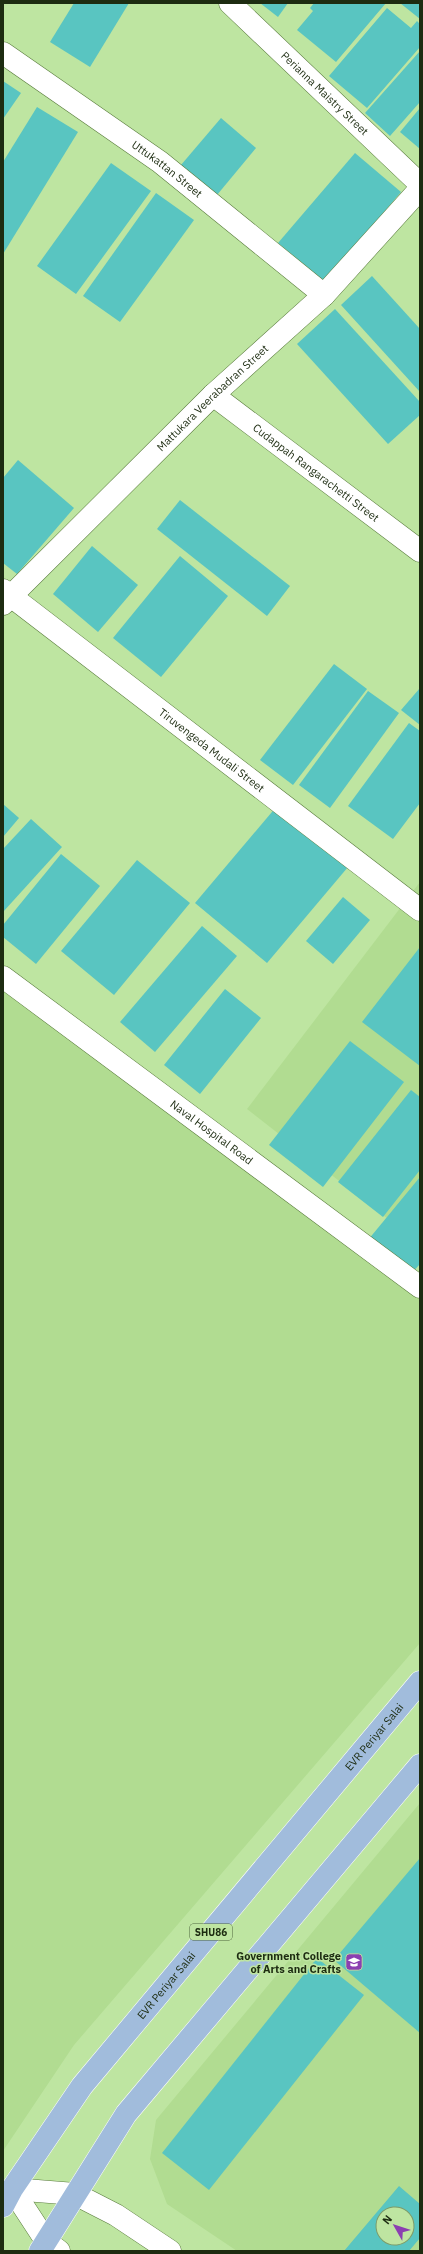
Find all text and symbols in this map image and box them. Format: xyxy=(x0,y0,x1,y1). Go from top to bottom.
street label: Perianna Maistry Street xyxy=(278,48,372,138)
street label: Uttukattan Street xyxy=(129,137,205,201)
street label: Mattukara Veerabadran Street xyxy=(154,341,271,454)
street label: Cudappah Rangarachetti Street xyxy=(250,421,382,525)
street label: Tiruvengeda Mudali Street xyxy=(156,705,267,795)
street label: Naval Hospital Road xyxy=(168,1097,256,1167)
street label: EVR Periyar Salai xyxy=(342,1700,406,1773)
road number: SHU86 xyxy=(190,1924,232,1940)
street label: EVR Periyar Salai xyxy=(134,1949,198,2022)
place label: Government College of Arts and Crafts xyxy=(236,1949,341,1976)
school or university icon: Government College of Arts and Crafts xyxy=(344,1952,364,1972)
north arrow xyxy=(375,2206,415,2246)
text: N xyxy=(379,2212,395,2227)

